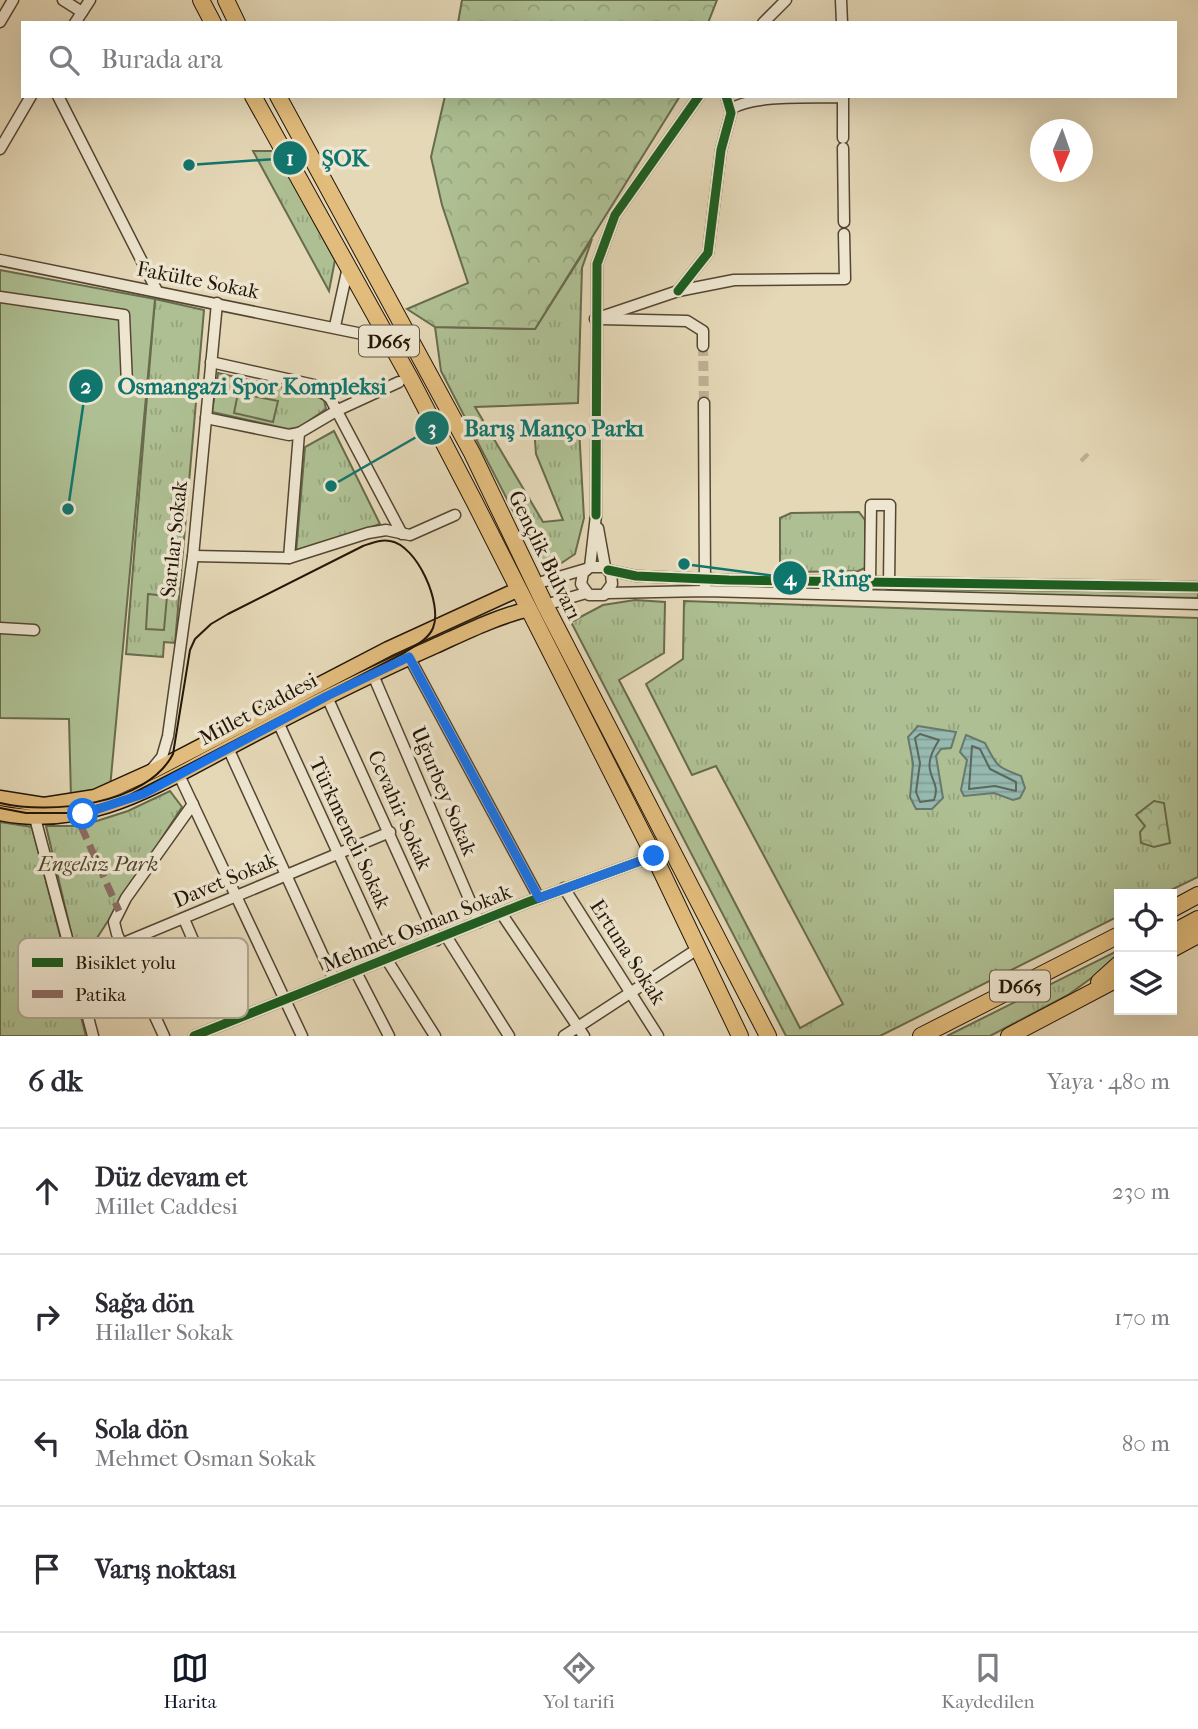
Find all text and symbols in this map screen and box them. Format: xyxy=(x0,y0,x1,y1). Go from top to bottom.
search box xyxy=(21,21,1177,98)
icon: search xyxy=(45,41,83,79)
text: Burada ara xyxy=(101,44,223,75)
north arrow xyxy=(1030,119,1093,182)
callout: ŞOK xyxy=(272,136,382,180)
text: ŞOK xyxy=(322,145,371,172)
text: 1 xyxy=(286,146,294,170)
street label: Fakülte Sokak xyxy=(135,256,261,304)
road number: D665 xyxy=(359,326,419,356)
callout: Osmangazi Spor Kompleksi xyxy=(69,364,401,408)
text: Osmangazi Spor Kompleksi xyxy=(117,373,387,400)
text: 2 xyxy=(81,374,92,398)
callout: Barış Manço Parkı xyxy=(415,406,658,450)
text: Barış Manço Parkı xyxy=(464,415,644,442)
text: 3 xyxy=(428,416,436,440)
street label: Sarılar Sokak xyxy=(156,479,192,599)
street label: Gençlik Bulvarı xyxy=(504,487,586,623)
callout: Ring xyxy=(772,556,884,600)
text: Ring xyxy=(821,565,871,592)
text: 4 xyxy=(783,566,798,591)
street label: Millet Caddesi xyxy=(195,668,321,750)
street label: Uğurbey Sokak xyxy=(406,723,482,859)
street label: Cevahir Sokak xyxy=(363,746,437,874)
street label: Türkmeneli Sokak xyxy=(304,753,396,913)
route start xyxy=(67,798,98,829)
route end xyxy=(638,840,669,871)
street label: Davet Sokak xyxy=(169,847,281,913)
park label: Engelsiz Park xyxy=(36,852,158,876)
street label: Mehmet Osman Sokak xyxy=(319,879,515,977)
map controls xyxy=(1114,889,1177,1015)
button: locate xyxy=(1114,889,1177,952)
street label: Ertuna Sokak xyxy=(585,895,671,1009)
legend xyxy=(18,938,248,1018)
text: Bisiklet yolu xyxy=(75,952,176,974)
button: layers xyxy=(1114,952,1177,1015)
road number: D665 xyxy=(990,970,1050,1002)
text: Patika xyxy=(75,984,126,1006)
text: 6 dk xyxy=(28,1064,82,1099)
text: Yaya · 480 m xyxy=(1047,1068,1170,1095)
text: Düz devam et xyxy=(95,1162,248,1193)
icon: ahead xyxy=(28,1172,66,1210)
text: 230 m xyxy=(1112,1178,1170,1205)
text: Millet Caddesi xyxy=(95,1193,238,1220)
text: Sağa dön xyxy=(95,1288,194,1319)
icon: right xyxy=(28,1298,66,1336)
text: 170 m xyxy=(1114,1304,1170,1331)
text: Hilaller Sokak xyxy=(95,1319,233,1346)
text: Sola dön xyxy=(95,1414,188,1445)
icon: left xyxy=(28,1424,66,1462)
text: 80 m xyxy=(1122,1430,1170,1457)
text: Mehmet Osman Sokak xyxy=(95,1445,316,1472)
icon: arrive xyxy=(28,1550,66,1588)
text: Varış noktası xyxy=(95,1554,236,1585)
tab: Harita xyxy=(163,1649,217,1713)
tab: Yol tarifi xyxy=(543,1649,615,1713)
tab: Kaydedilen xyxy=(941,1649,1035,1713)

